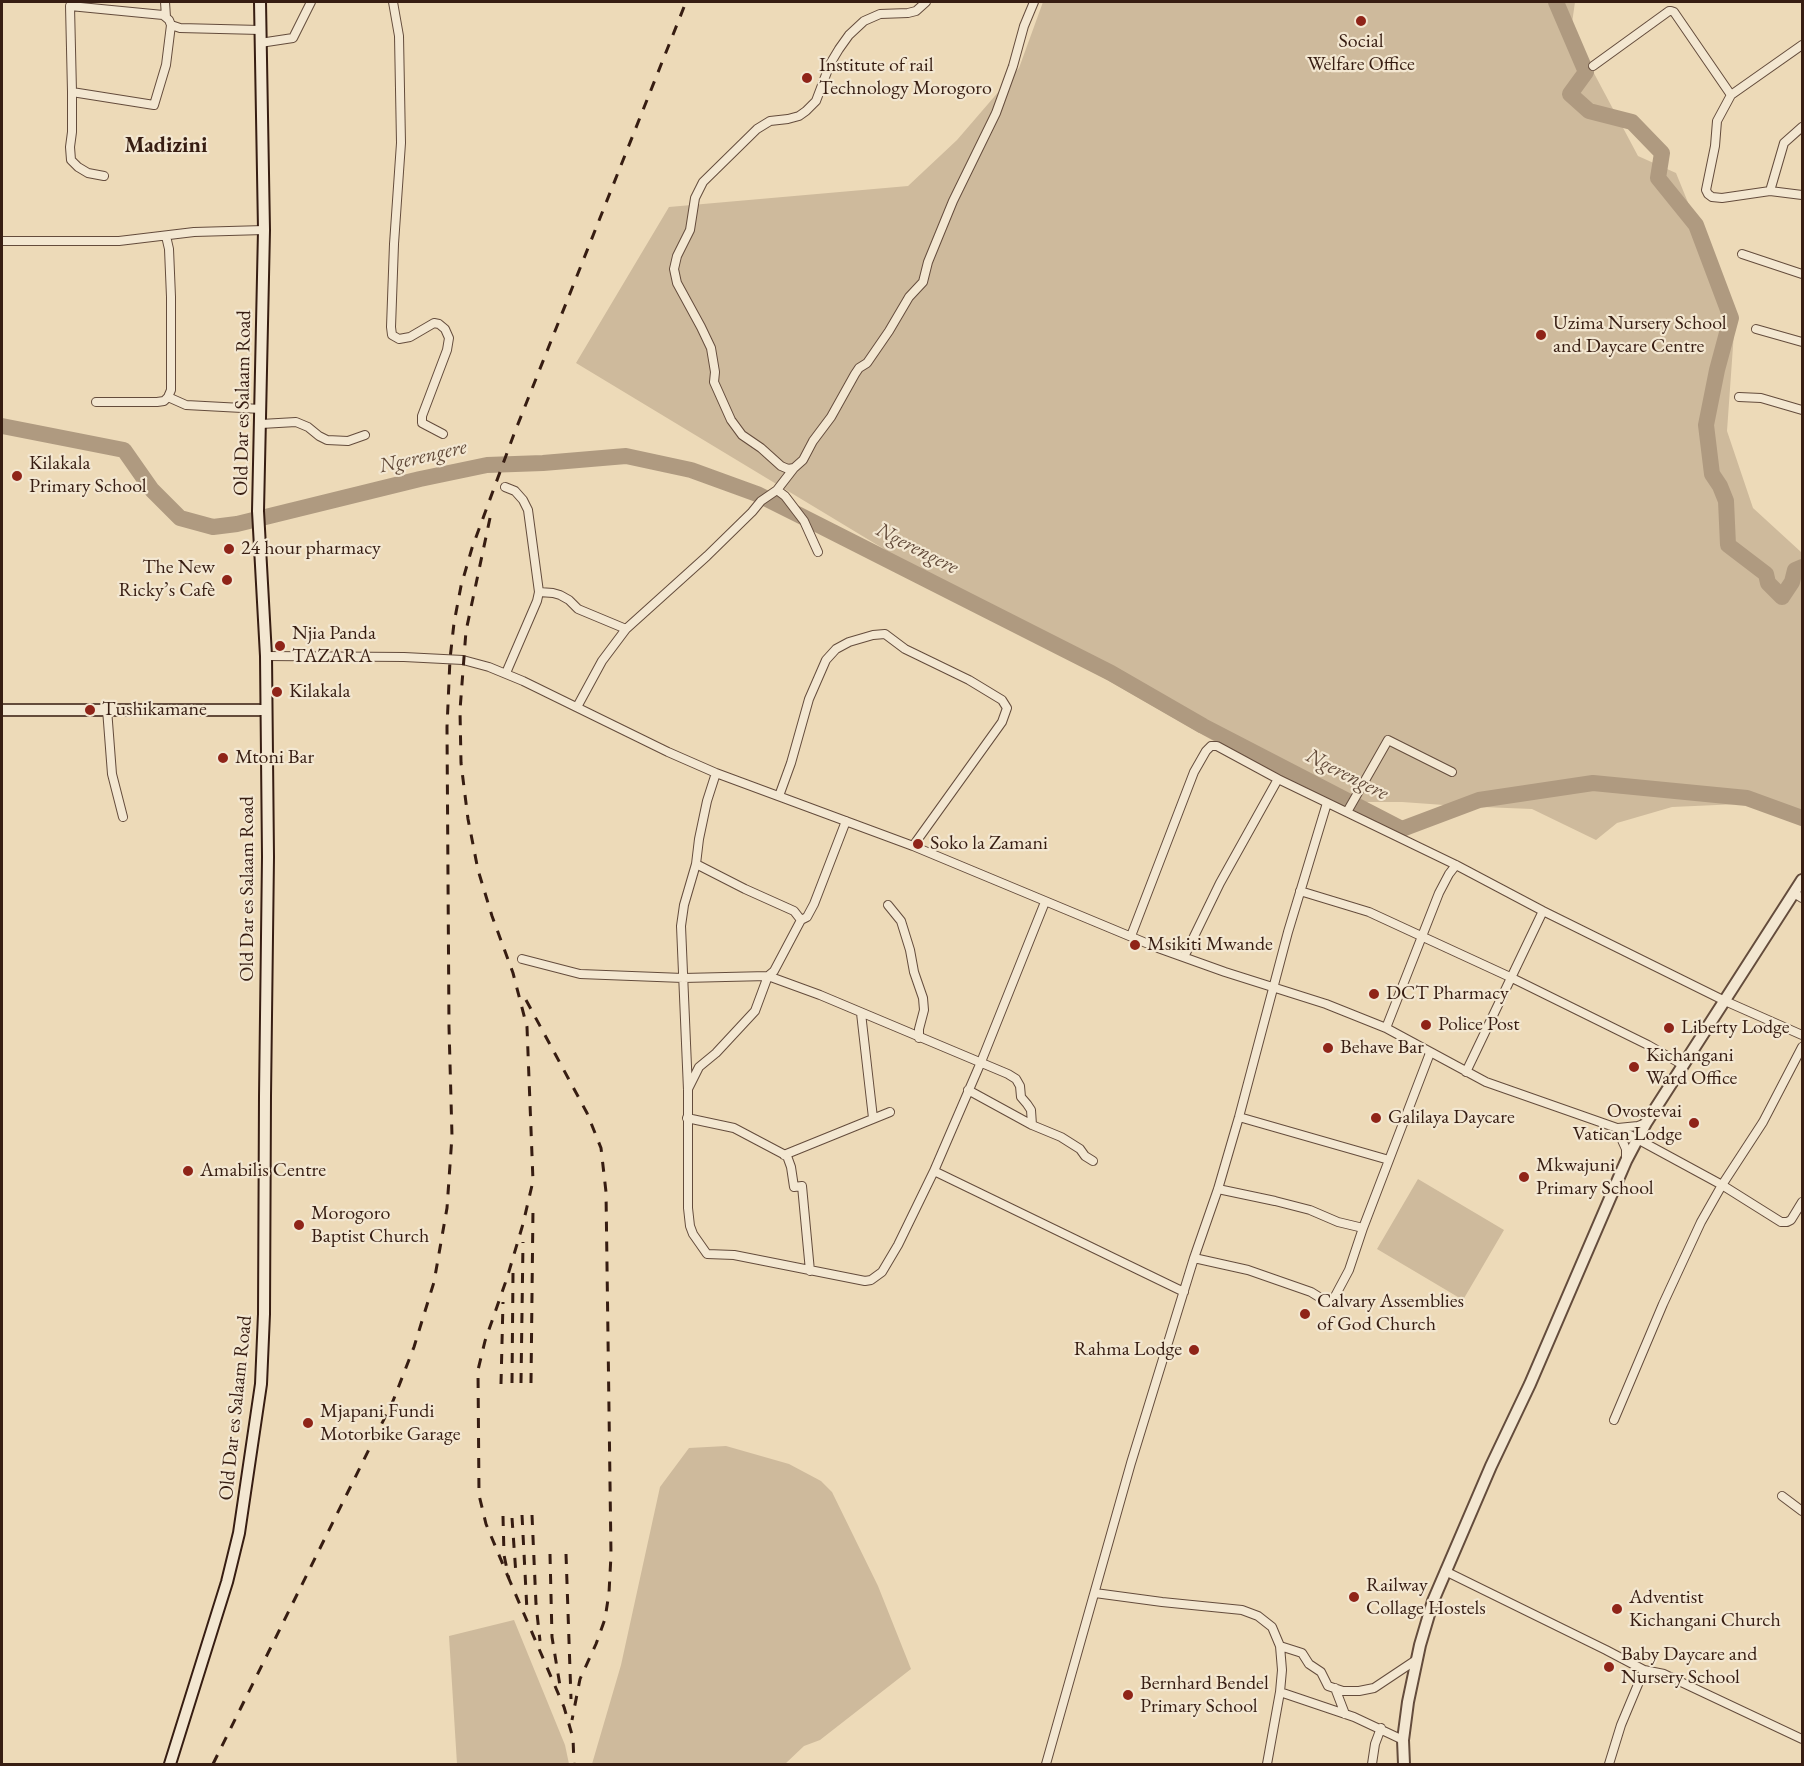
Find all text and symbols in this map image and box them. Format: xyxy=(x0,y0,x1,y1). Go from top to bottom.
marker: Social Welfare Office xyxy=(1354,14,1368,28)
place label: Social Welfare Office xyxy=(1307,30,1415,77)
place label: Institute of rail Technology Morogoro xyxy=(819,54,992,101)
marker: Institute of rail Technology Morogoro xyxy=(800,71,814,85)
district label: Madizini xyxy=(124,133,208,159)
street label: Old Dar es Salaam Road xyxy=(229,310,257,496)
place label: Uzima Nursery School and Daycare Centre xyxy=(1553,312,1727,359)
marker: Uzima Nursery School and Daycare Centre xyxy=(1534,328,1548,342)
water label: Ngerengere xyxy=(377,435,469,479)
place label: Kilakala Primary School xyxy=(29,452,147,499)
marker: Kilakala Primary School xyxy=(10,469,24,483)
water label: Ngerengere xyxy=(872,518,962,580)
place label: 24 hour pharmacy xyxy=(241,537,381,561)
marker: 24 hour pharmacy xyxy=(222,542,236,556)
place label: The New Ricky’s Cafè xyxy=(118,556,215,603)
marker: The New Ricky’s Cafè xyxy=(220,573,234,587)
place label: Njia Panda TAZARA xyxy=(292,622,376,669)
marker: Njia Panda TAZARA xyxy=(273,639,287,653)
place label: Kilakala xyxy=(289,680,350,704)
marker: Kilakala xyxy=(270,685,284,699)
place label: Tushikamane xyxy=(102,698,207,722)
marker: Tushikamane xyxy=(83,703,97,717)
water label: Ngerengere xyxy=(1302,744,1392,806)
place label: Mtoni Bar xyxy=(235,746,314,770)
marker: Mtoni Bar xyxy=(216,751,230,765)
street label: Old Dar es Salaam Road xyxy=(236,796,260,982)
place label: Soko la Zamani xyxy=(930,832,1048,856)
marker: Soko la Zamani xyxy=(911,837,925,851)
place label: Msikiti Mwande xyxy=(1147,933,1273,957)
marker: Msikiti Mwande xyxy=(1128,938,1142,952)
place label: DCT Pharmacy xyxy=(1386,982,1509,1006)
marker: DCT Pharmacy xyxy=(1367,987,1381,1001)
place label: Police Post xyxy=(1438,1013,1520,1037)
place label: Liberty Lodge xyxy=(1681,1016,1790,1040)
marker: Police Post xyxy=(1419,1018,1433,1032)
marker: Liberty Lodge xyxy=(1662,1021,1676,1035)
place label: Behave Bar xyxy=(1340,1036,1424,1060)
marker: Behave Bar xyxy=(1321,1041,1335,1055)
place label: Kichangani Ward Office xyxy=(1646,1044,1737,1091)
marker: Kichangani Ward Office xyxy=(1627,1060,1641,1074)
place label: Ovostevai Vatican Lodge xyxy=(1573,1100,1682,1147)
place label: Galilaya Daycare xyxy=(1388,1106,1515,1130)
marker: Galilaya Daycare xyxy=(1369,1111,1383,1125)
marker: Ovostevai Vatican Lodge xyxy=(1687,1116,1701,1130)
place label: Mkwajuni Primary School xyxy=(1536,1154,1654,1201)
place label: Amabilis Centre xyxy=(200,1159,326,1183)
marker: Amabilis Centre xyxy=(181,1164,195,1178)
marker: Mkwajuni Primary School xyxy=(1517,1170,1531,1184)
place label: Morogoro Baptist Church xyxy=(311,1202,429,1249)
marker: Morogoro Baptist Church xyxy=(292,1218,306,1232)
place label: Calvary Assemblies of God Church xyxy=(1317,1290,1464,1337)
marker: Calvary Assemblies of God Church xyxy=(1298,1307,1312,1321)
street label: Old Dar es Salaam Road xyxy=(214,1314,258,1502)
place label: Rahma Lodge xyxy=(1074,1338,1182,1362)
marker: Rahma Lodge xyxy=(1187,1343,1201,1357)
place label: Mjapani Fundi Motorbike Garage xyxy=(320,1400,460,1447)
marker: Mjapani Fundi Motorbike Garage xyxy=(301,1416,315,1430)
place label: Railway Collage Hostels xyxy=(1366,1574,1486,1621)
place label: Adventist Kichangani Church xyxy=(1629,1586,1781,1633)
marker: Railway Collage Hostels xyxy=(1347,1590,1361,1604)
marker: Adventist Kichangani Church xyxy=(1610,1602,1624,1616)
place label: Baby Daycare and Nursery School xyxy=(1621,1643,1757,1690)
marker: Baby Daycare and Nursery School xyxy=(1602,1660,1616,1674)
place label: Bernhard Bendel Primary School xyxy=(1140,1672,1269,1719)
marker: Bernhard Bendel Primary School xyxy=(1121,1688,1135,1702)

